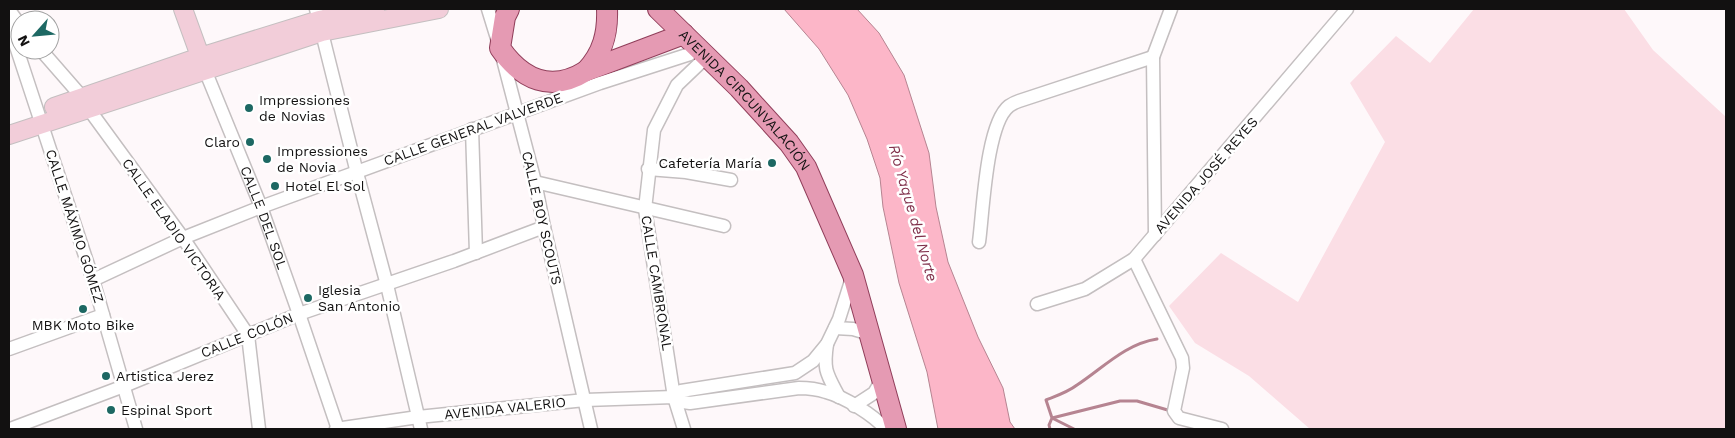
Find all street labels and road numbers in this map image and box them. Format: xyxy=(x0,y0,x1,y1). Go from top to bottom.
street label: AVENIDA CIRCUNVALACIÓN xyxy=(676,26,814,173)
street label: CALLE GENERAL VALVERDE xyxy=(381,89,565,169)
street label: AVENIDA JOSÉ REYES xyxy=(1151,114,1261,236)
street label: CALLE MÁXIMO GÓMEZ xyxy=(43,147,107,305)
street label: CALLE BOY SCOUTS xyxy=(519,150,565,286)
street label: CALLE ELADIO VICTORIA xyxy=(119,155,229,303)
street label: CALLE DEL SOL xyxy=(237,164,290,271)
street label: CALLE CAMBRONAL xyxy=(638,214,676,352)
street label: CALLE COLÓN xyxy=(198,309,296,361)
street label: AVENIDA VALERIO xyxy=(443,394,567,422)

